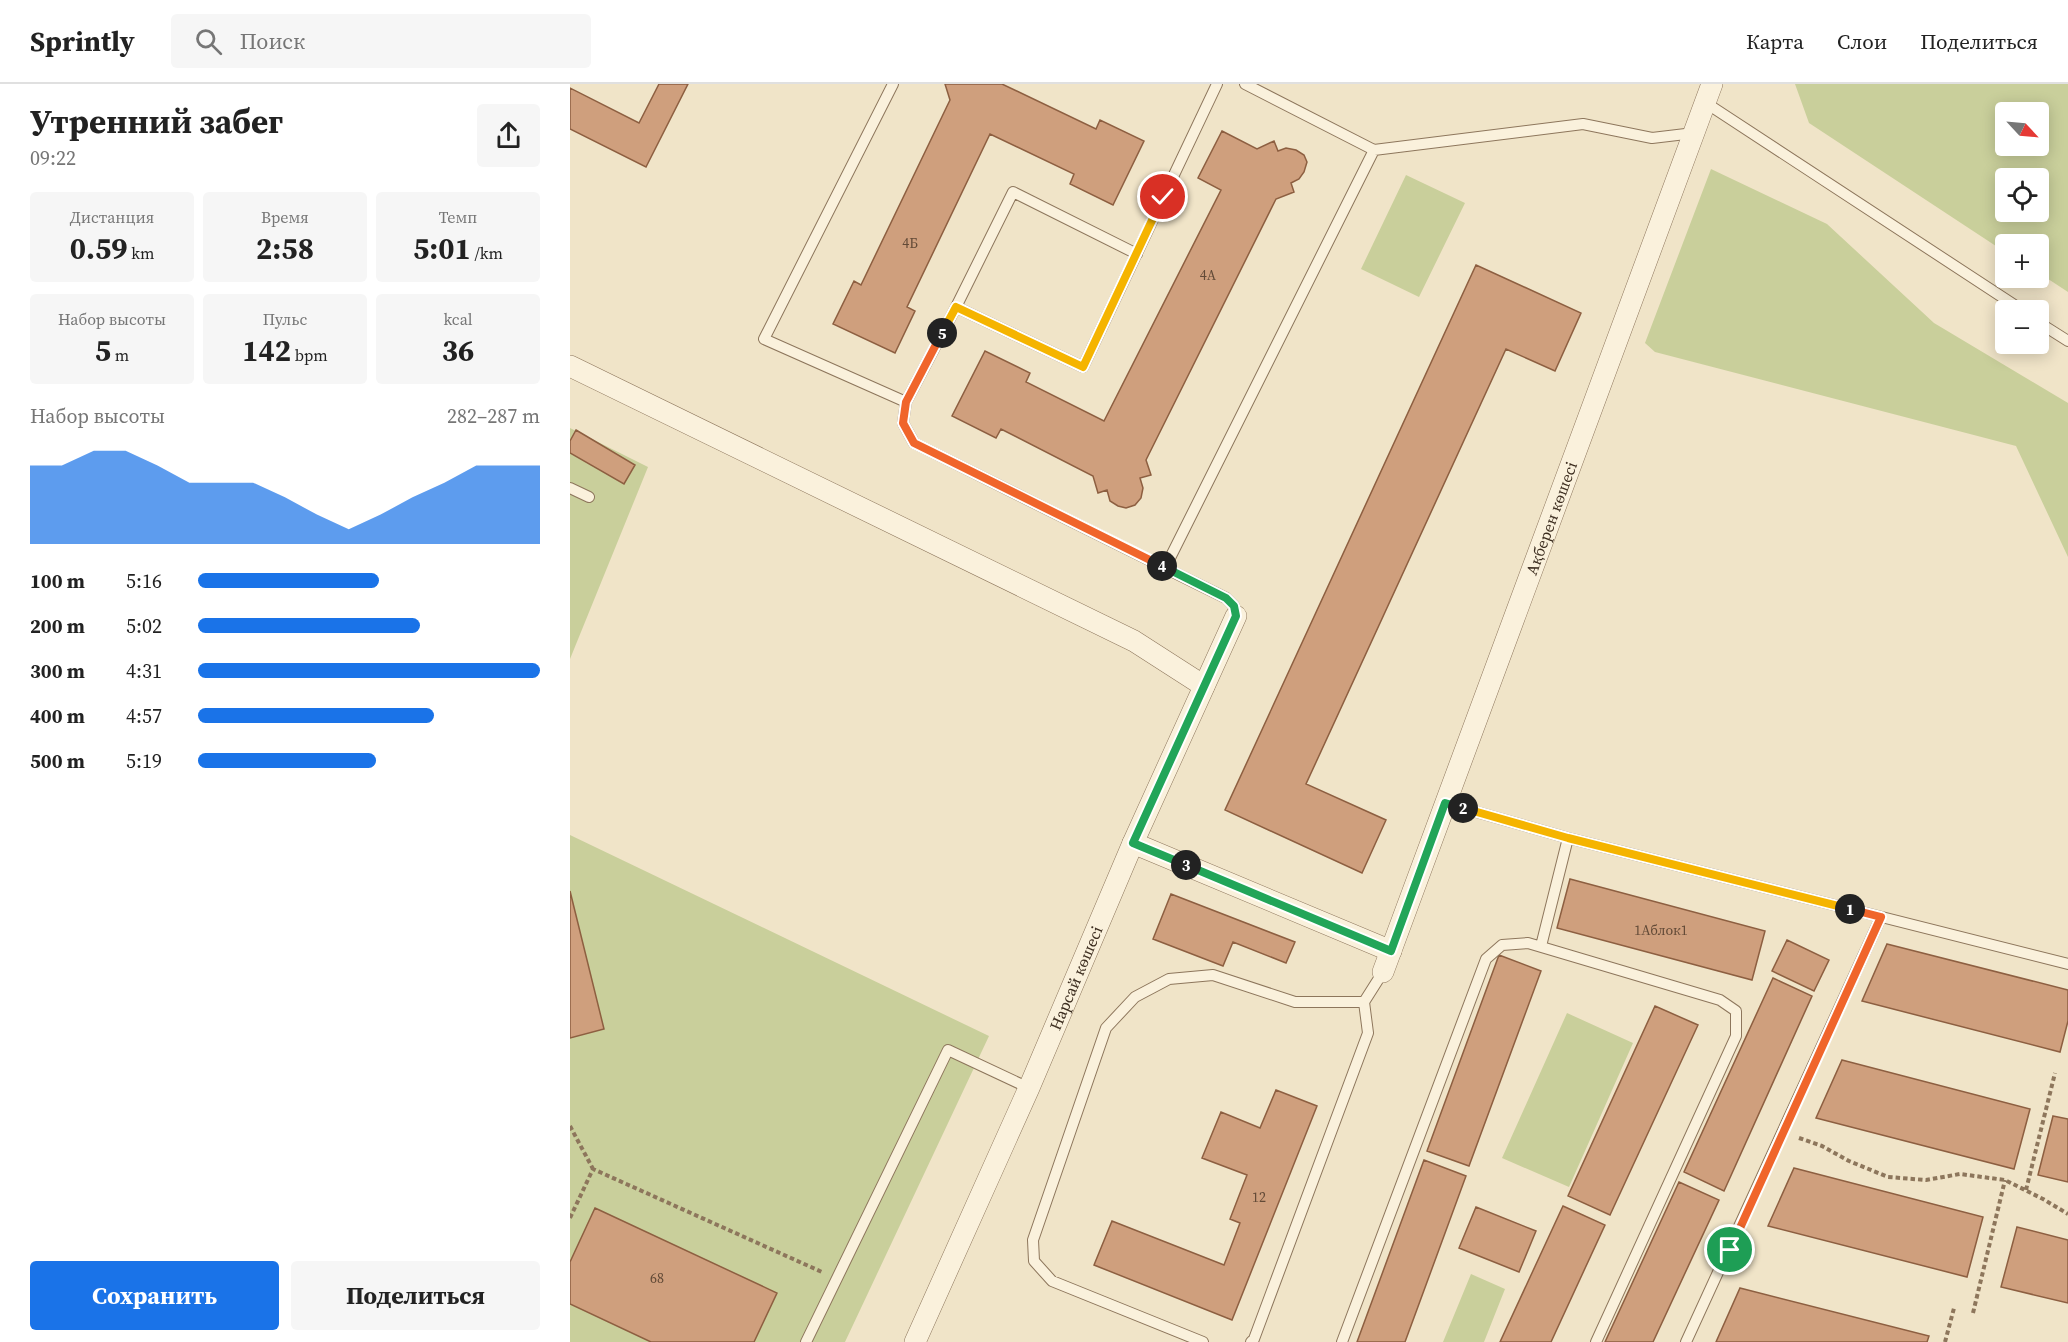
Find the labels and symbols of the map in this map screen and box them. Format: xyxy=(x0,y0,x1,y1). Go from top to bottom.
north arrow xyxy=(1995,102,2049,156)
pin xyxy=(1137,171,1188,222)
house number: 4Б xyxy=(902,233,918,253)
house number: 4А xyxy=(1200,265,1217,285)
pin: 5 xyxy=(927,318,957,348)
street label: Ақберен көшесі xyxy=(1520,458,1582,578)
pin: 4 xyxy=(1147,551,1177,581)
pin: 2 xyxy=(1448,793,1478,823)
pin: 3 xyxy=(1171,850,1201,880)
pin: 1 xyxy=(1835,894,1865,924)
house number: 1Аблок1 xyxy=(1634,920,1688,940)
street label: Нарсай көшесі xyxy=(1044,922,1108,1033)
house number: 12 xyxy=(1252,1187,1266,1207)
pin xyxy=(1704,1224,1755,1275)
house number: 68 xyxy=(650,1268,664,1288)

